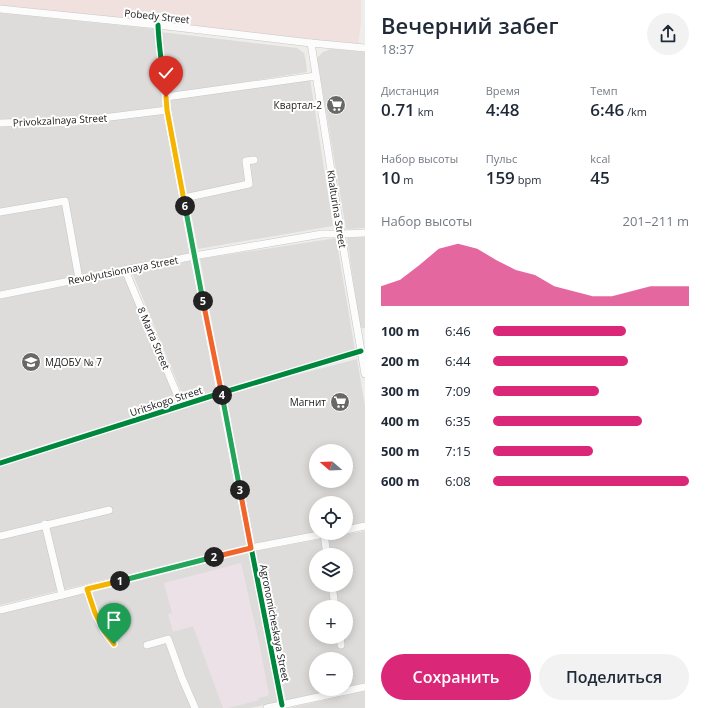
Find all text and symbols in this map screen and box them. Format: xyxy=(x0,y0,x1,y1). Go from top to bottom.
street label: Pobedy Street xyxy=(124,6,191,26)
text: Вечерний забег xyxy=(381,10,559,40)
button: share xyxy=(647,13,689,55)
text: 18:37 xyxy=(381,40,414,58)
pin xyxy=(149,56,183,97)
icon: check xyxy=(155,62,177,84)
text: Дистанция xyxy=(381,83,439,98)
text: Время xyxy=(486,83,520,98)
text: Темп xyxy=(590,83,617,98)
supermarket icon: Квартал-2 xyxy=(325,94,347,116)
place label: Квартал-2 xyxy=(274,98,322,112)
text: 0.71 xyxy=(381,98,415,121)
text: 4:48 xyxy=(486,98,519,121)
text: 6:46 xyxy=(590,98,624,121)
text: km xyxy=(415,104,434,119)
text: /km xyxy=(624,104,647,119)
street label: Privokzalnaya Street xyxy=(12,111,108,129)
text: Набор высоты xyxy=(381,151,458,166)
text: Пульс xyxy=(486,151,517,166)
text: kcal xyxy=(590,151,610,166)
text: 10 xyxy=(381,166,400,189)
text: 159 xyxy=(486,166,515,189)
text: 45 xyxy=(590,166,610,189)
street label: Khalturina Street xyxy=(324,169,350,249)
text: m xyxy=(400,172,414,187)
text: bpm xyxy=(515,172,541,187)
pin: 6 xyxy=(175,196,195,216)
text: 6 xyxy=(182,198,188,213)
text: Набор высоты xyxy=(381,212,472,230)
text: 201–211 m xyxy=(622,212,689,230)
street label: Revolyutsionnaya Street xyxy=(67,252,180,288)
pin: 5 xyxy=(193,291,213,311)
text: 5 xyxy=(200,293,206,308)
street label: 8 Marta Street xyxy=(135,305,174,372)
text: 100 m xyxy=(381,322,419,340)
text: 6:46 xyxy=(445,322,471,340)
school or university icon: МДОБУ № 7 xyxy=(20,351,42,373)
text: 200 m xyxy=(381,352,419,370)
text: 6:44 xyxy=(445,352,471,370)
place label: МДОБУ № 7 xyxy=(45,355,102,369)
text: 300 m xyxy=(381,382,419,400)
text: 7:09 xyxy=(445,382,471,400)
street label: Uritskogo Street xyxy=(128,383,204,419)
pin: 4 xyxy=(212,385,232,405)
text: 4 xyxy=(219,387,225,402)
supermarket icon: Магнит xyxy=(329,391,351,413)
place label: Магнит xyxy=(290,395,326,409)
text: 400 m xyxy=(381,412,419,430)
text: 6:35 xyxy=(445,412,471,430)
text: 500 m xyxy=(381,442,419,460)
text: 7:15 xyxy=(445,442,471,460)
north arrow xyxy=(309,444,353,488)
map controls xyxy=(309,444,353,696)
text: 600 m xyxy=(381,472,419,490)
text: 6:08 xyxy=(445,472,471,490)
pin: 3 xyxy=(230,480,250,500)
text: 3 xyxy=(237,482,243,497)
button: locate xyxy=(309,496,353,540)
pin: 2 xyxy=(204,547,224,567)
button: layers xyxy=(309,548,353,592)
text: 2 xyxy=(211,549,217,564)
street label: Agronomicheskaya Street xyxy=(257,563,293,683)
pin: 1 xyxy=(110,571,130,591)
text: 1 xyxy=(117,573,123,588)
button: + xyxy=(309,600,353,644)
pin xyxy=(97,603,131,644)
icon: arrive xyxy=(103,609,125,631)
button: − xyxy=(309,652,353,696)
button: Сохранить xyxy=(381,654,531,700)
button: Поделиться xyxy=(539,654,689,700)

